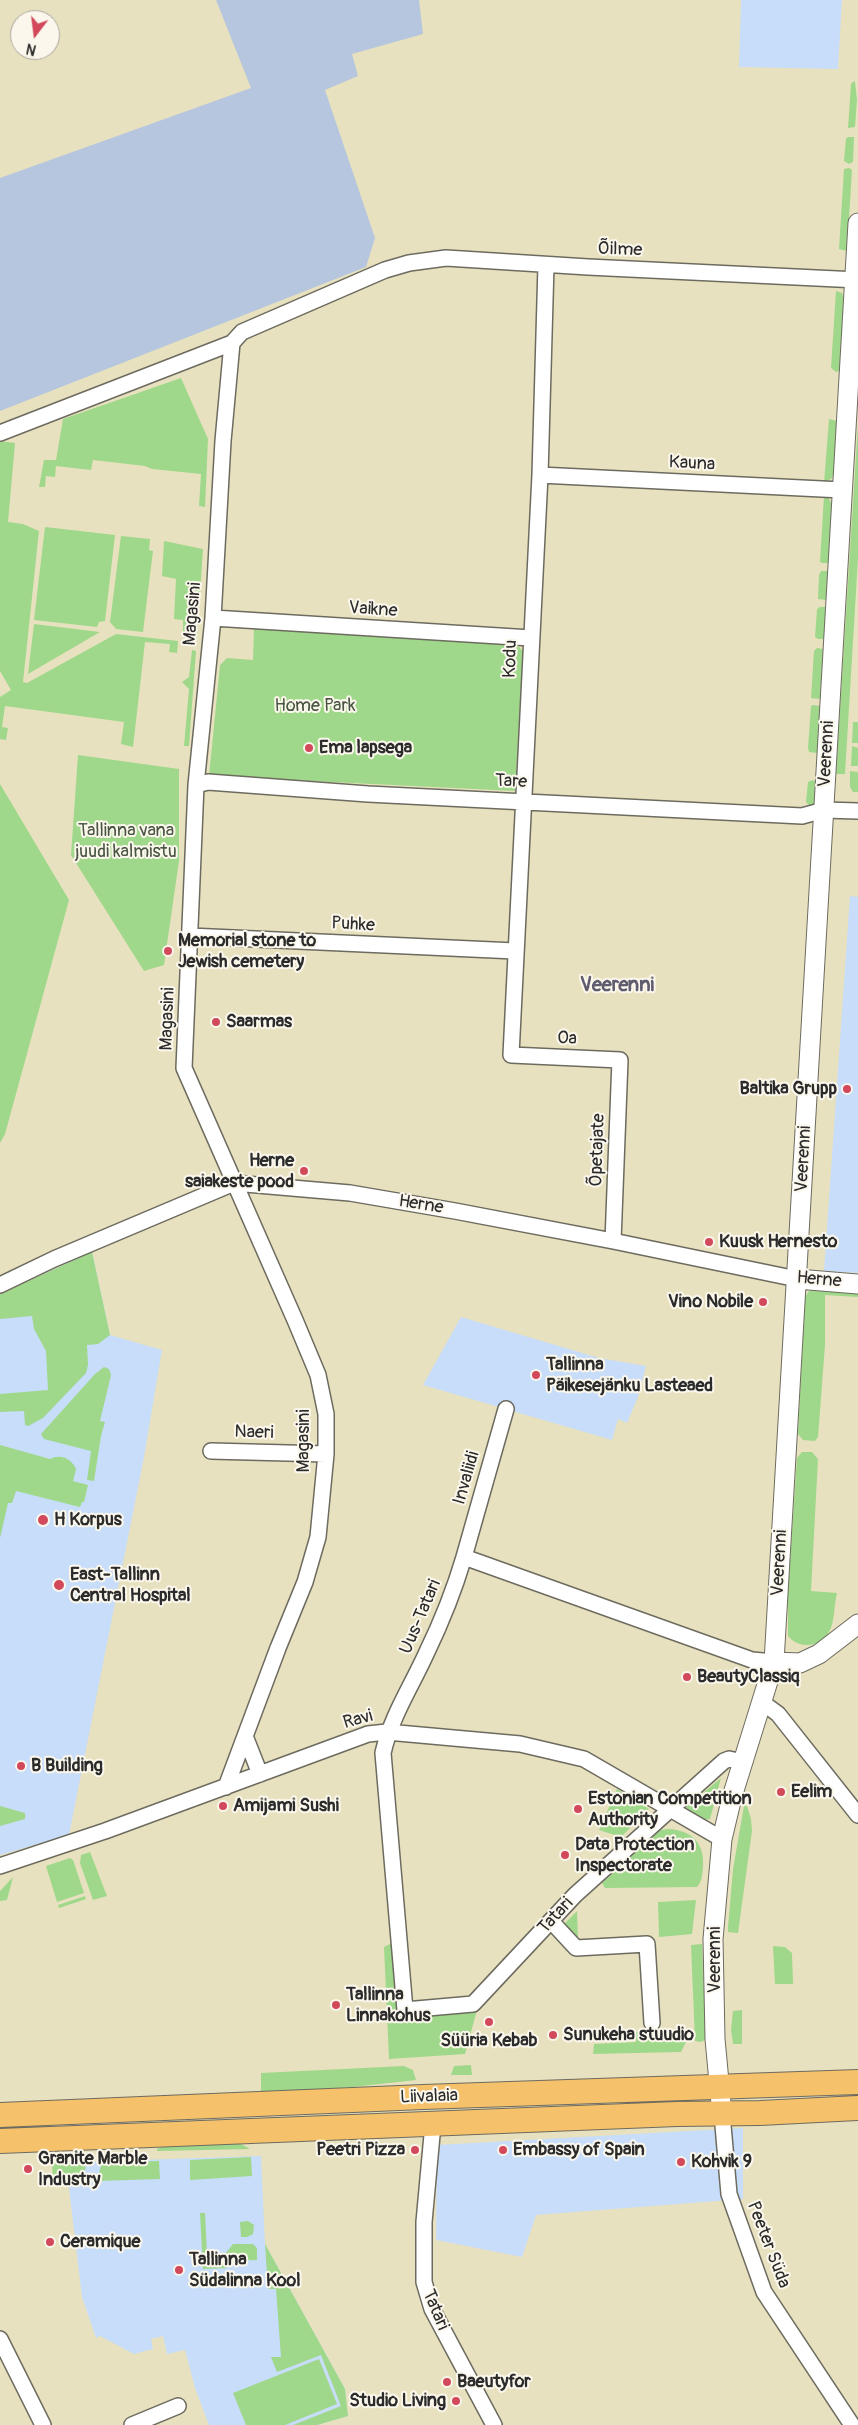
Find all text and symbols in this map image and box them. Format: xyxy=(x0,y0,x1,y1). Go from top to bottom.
north arrow xyxy=(10,10,60,60)
text: N xyxy=(24,40,38,58)
street label: Õilme xyxy=(597,238,643,262)
street label: Kauna xyxy=(668,452,716,476)
street label: Magasini xyxy=(179,582,207,646)
street label: Vaikne xyxy=(348,598,398,622)
street label: Kodu xyxy=(500,639,522,679)
park label: Home Park xyxy=(275,695,355,717)
street label: Veerenni xyxy=(814,720,840,788)
place label: Ema lapsega xyxy=(319,737,412,759)
marker: Ema lapsega xyxy=(303,742,315,754)
street label: Tare xyxy=(494,770,528,794)
park label: Tallinna vana juudi kalmistu xyxy=(75,820,177,862)
street label: Puhke xyxy=(331,913,375,937)
place label: Memorial stone to Jewish cemetery xyxy=(178,930,316,972)
marker: Memorial stone to Jewish cemetery xyxy=(162,945,174,957)
district label: Veerenni xyxy=(580,974,654,998)
street label: Magasini xyxy=(156,987,180,1051)
place label: Saarmas xyxy=(226,1011,292,1033)
marker: Saarmas xyxy=(210,1016,222,1028)
street label: Oa xyxy=(557,1028,577,1050)
place label: Baltika Grupp xyxy=(740,1078,837,1100)
marker: Baltika Grupp xyxy=(841,1083,853,1095)
street label: Õpetajate xyxy=(586,1113,610,1187)
street label: Veerenni xyxy=(791,1125,817,1193)
place label: Herne saiakeste pood xyxy=(185,1150,294,1192)
marker: Herne saiakeste pood xyxy=(298,1165,310,1177)
street label: Herne xyxy=(397,1191,445,1219)
place label: Kuusk Hernesto xyxy=(719,1231,837,1253)
marker: Kuusk Hernesto xyxy=(703,1236,715,1248)
street label: Herne xyxy=(796,1267,842,1293)
place label: Vino Nobile xyxy=(668,1291,753,1313)
marker: Vino Nobile xyxy=(757,1296,769,1308)
place label: Tallinna Päikesejänku Lasteaed xyxy=(546,1354,713,1396)
marker: Tallinna Päikesejänku Lasteaed xyxy=(530,1369,542,1381)
street label: Magasini xyxy=(293,1409,315,1473)
street label: Naeri xyxy=(234,1422,274,1444)
street label: Invaliidi xyxy=(449,1449,485,1507)
place label: H Korpus xyxy=(54,1509,122,1531)
marker: H Korpus xyxy=(36,1513,50,1527)
street label: Veerenni xyxy=(767,1529,793,1597)
place label: East-Tallinn Central Hospital xyxy=(70,1564,191,1606)
street label: Uus-Tatari xyxy=(396,1577,446,1657)
marker: East-Tallinn Central Hospital xyxy=(52,1578,66,1592)
place label: BeautyClassiq xyxy=(697,1666,800,1688)
marker: BeautyClassiq xyxy=(681,1671,693,1683)
street label: Ravi xyxy=(341,1706,375,1734)
place label: B Building xyxy=(31,1755,103,1777)
marker: B Building xyxy=(15,1760,27,1772)
place label: Eelim xyxy=(791,1781,832,1803)
marker: Eelim xyxy=(775,1786,787,1798)
place label: Estonian Competition Authority xyxy=(588,1788,752,1830)
place label: Amijami Sushi xyxy=(233,1795,339,1817)
marker: Amijami Sushi xyxy=(217,1800,229,1812)
marker: Estonian Competition Authority xyxy=(572,1803,584,1815)
place label: Data Protection Inspectorate xyxy=(575,1834,694,1876)
marker: Data Protection Inspectorate xyxy=(559,1849,571,1861)
street label: Tatari xyxy=(534,1893,578,1939)
street label: Veerenni xyxy=(704,1927,726,1993)
place label: Tallinna Linnakohus xyxy=(346,1984,431,2026)
marker: Tallinna Linnakohus xyxy=(330,1999,342,2011)
marker: Süüria Kebab xyxy=(483,2016,495,2028)
place label: Sunukeha stuudio xyxy=(563,2024,694,2046)
marker: Sunukeha stuudio xyxy=(547,2029,559,2041)
place label: Süüria Kebab xyxy=(441,2030,537,2052)
street label: Liivalaia xyxy=(400,2085,458,2109)
place label: Peetri Pizza xyxy=(316,2139,405,2161)
place label: Embassy of Spain xyxy=(513,2139,645,2161)
marker: Peetri Pizza xyxy=(409,2144,421,2156)
marker: Embassy of Spain xyxy=(497,2144,509,2156)
place label: Granite Marble Industry xyxy=(38,2148,147,2190)
place label: Kohvik 9 xyxy=(691,2151,752,2173)
marker: Kohvik 9 xyxy=(675,2156,687,2168)
marker: Granite Marble Industry xyxy=(22,2163,34,2175)
street label: Peeter Süda xyxy=(742,2199,794,2291)
place label: Ceramique xyxy=(60,2231,140,2253)
marker: Ceramique xyxy=(44,2236,56,2248)
place label: Tallinna Südalinna Kool xyxy=(189,2249,300,2292)
marker: Tallinna Südalinna Kool xyxy=(173,2264,185,2276)
street label: Tatari xyxy=(417,2286,453,2334)
place label: Baeutyfor xyxy=(457,2371,531,2393)
marker: Baeutyfor xyxy=(441,2376,453,2388)
place label: Studio Living xyxy=(349,2390,446,2412)
marker: Studio Living xyxy=(450,2395,462,2407)

